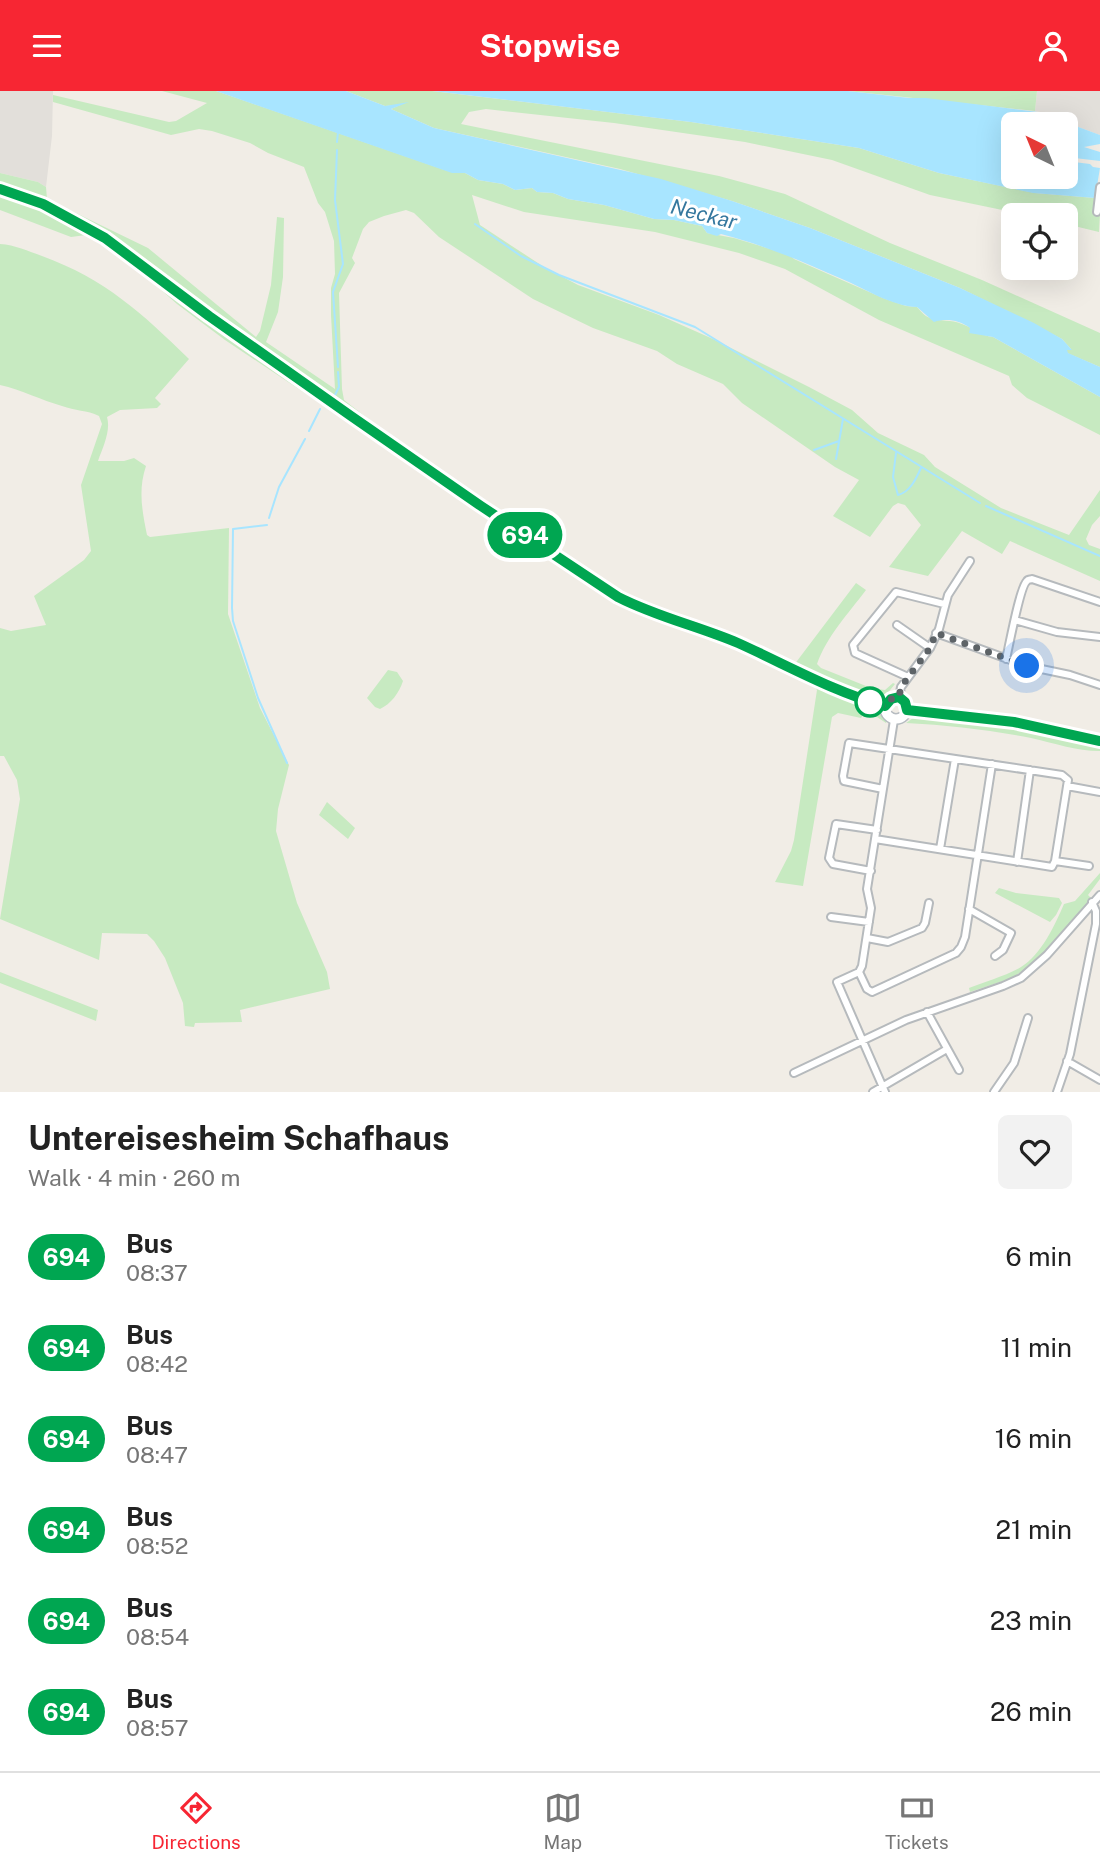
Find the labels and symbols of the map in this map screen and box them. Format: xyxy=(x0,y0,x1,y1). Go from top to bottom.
north arrow xyxy=(1001,112,1078,189)
water label: Neckar xyxy=(668,194,741,235)
line badge: 694 xyxy=(485,512,565,558)
your location xyxy=(1009,648,1044,683)
unlabelled marker xyxy=(855,687,885,717)

